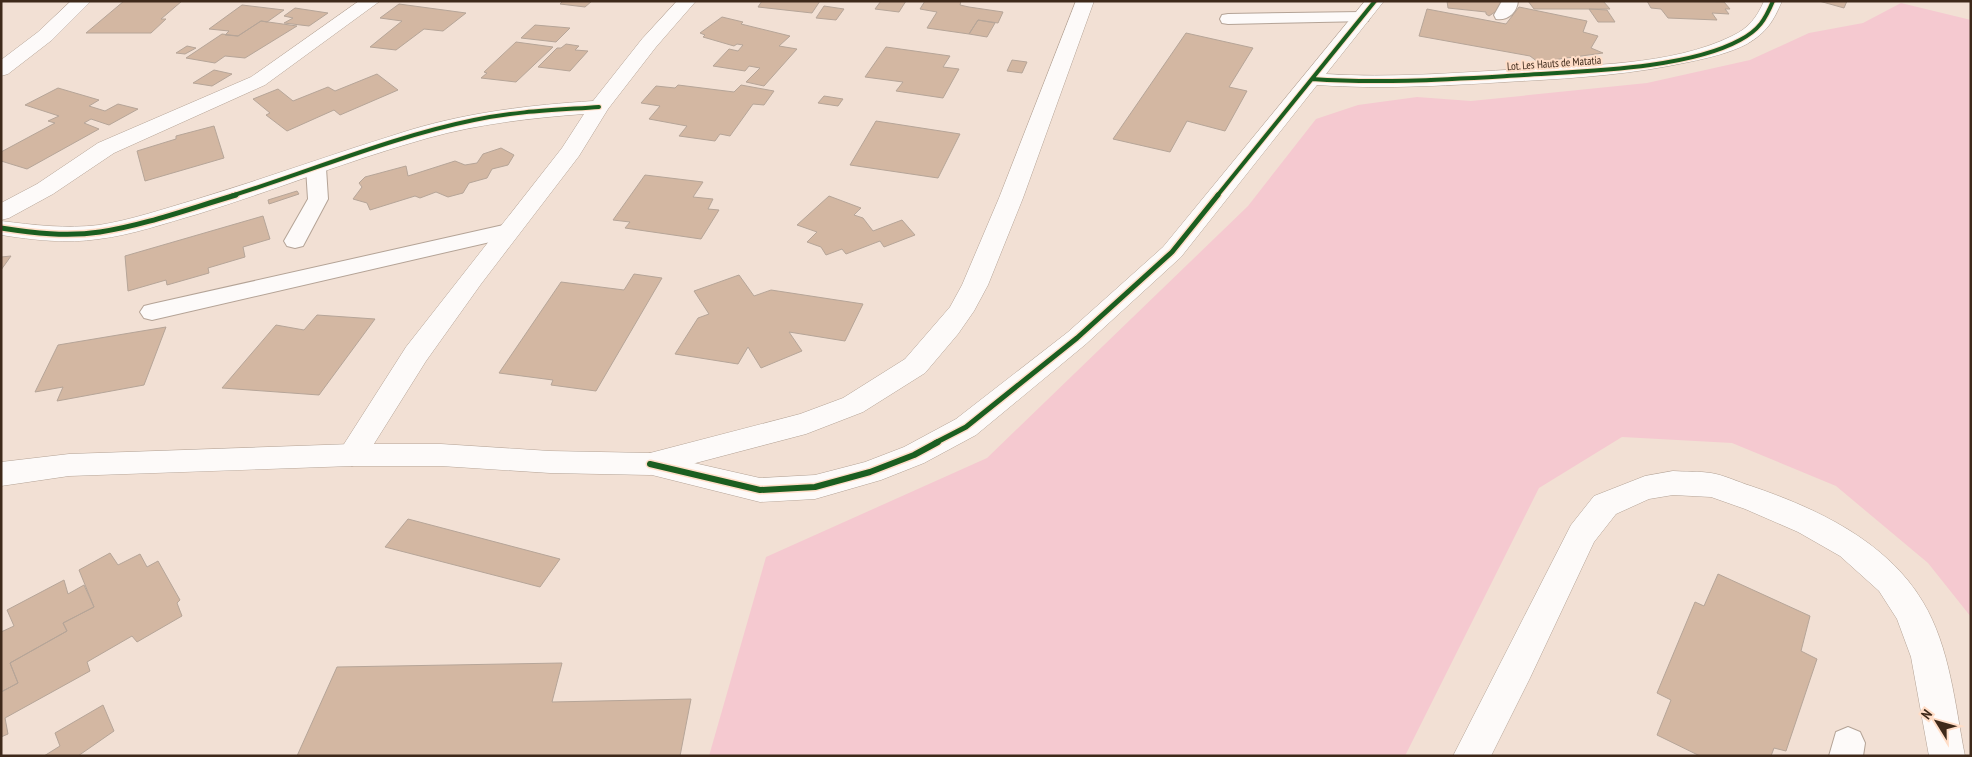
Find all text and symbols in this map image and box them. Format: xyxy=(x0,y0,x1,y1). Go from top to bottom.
street label: Lot. Les Hauts de Matatia xyxy=(1506,53,1602,73)
north arrow xyxy=(1912,697,1962,747)
text: N xyxy=(1917,706,1936,723)

